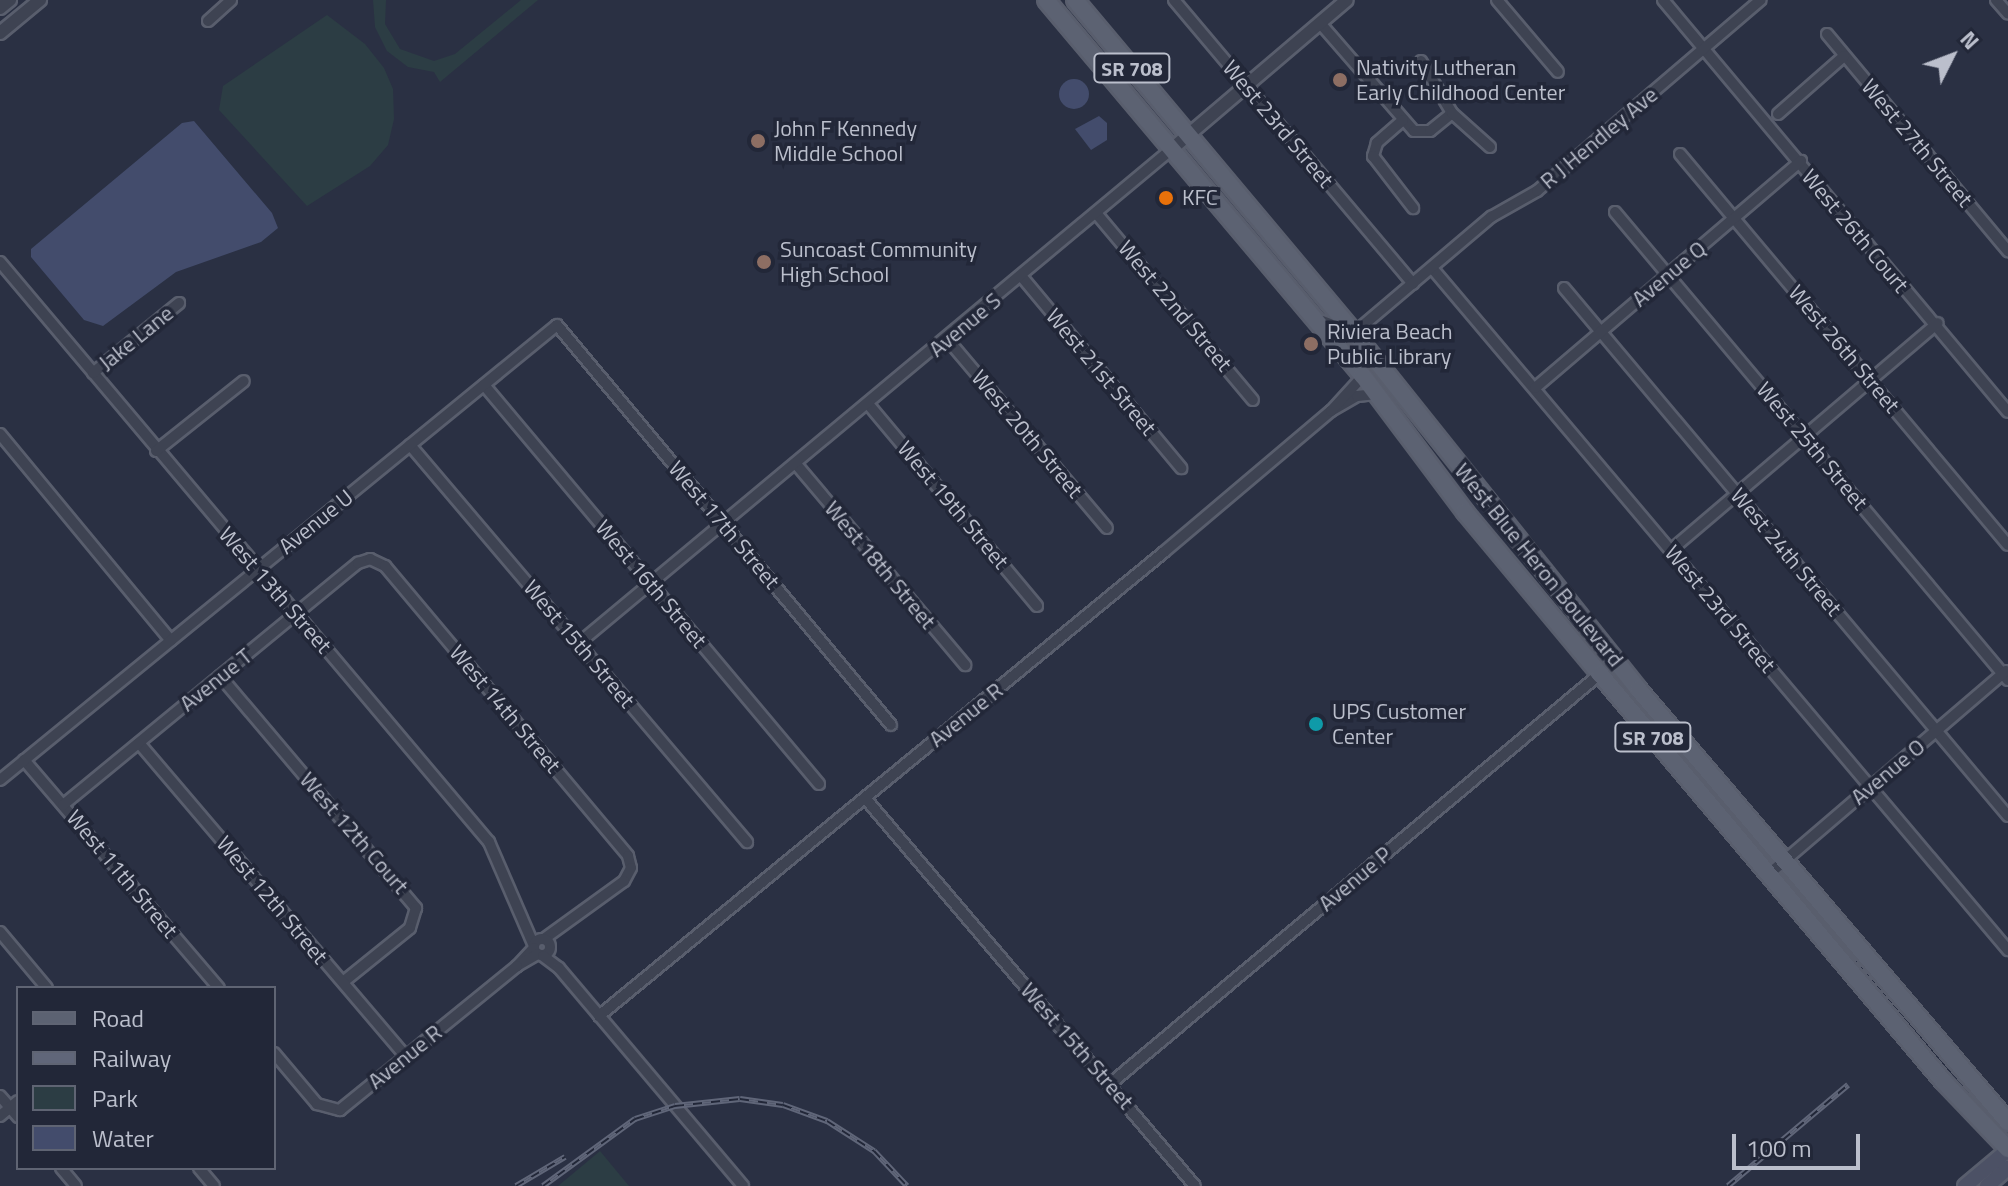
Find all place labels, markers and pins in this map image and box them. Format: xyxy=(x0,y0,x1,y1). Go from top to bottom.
place label: Nativity Lutheran Early Childhood Center xyxy=(1356,54,1565,106)
marker: Nativity Lutheran Early Childhood Center xyxy=(1331,71,1349,89)
place label: John F Kennedy Middle School xyxy=(774,115,917,166)
marker: John F Kennedy Middle School xyxy=(749,132,767,150)
place label: KFC xyxy=(1182,185,1218,211)
marker: KFC xyxy=(1157,189,1175,207)
place label: Suncoast Community High School xyxy=(780,236,977,288)
marker: Suncoast Community High School xyxy=(755,253,773,271)
place label: Riviera Beach Public Library xyxy=(1327,318,1452,370)
marker: Riviera Beach Public Library xyxy=(1302,335,1320,353)
place label: UPS Customer Center xyxy=(1332,698,1466,750)
marker: UPS Customer Center xyxy=(1307,715,1325,733)

